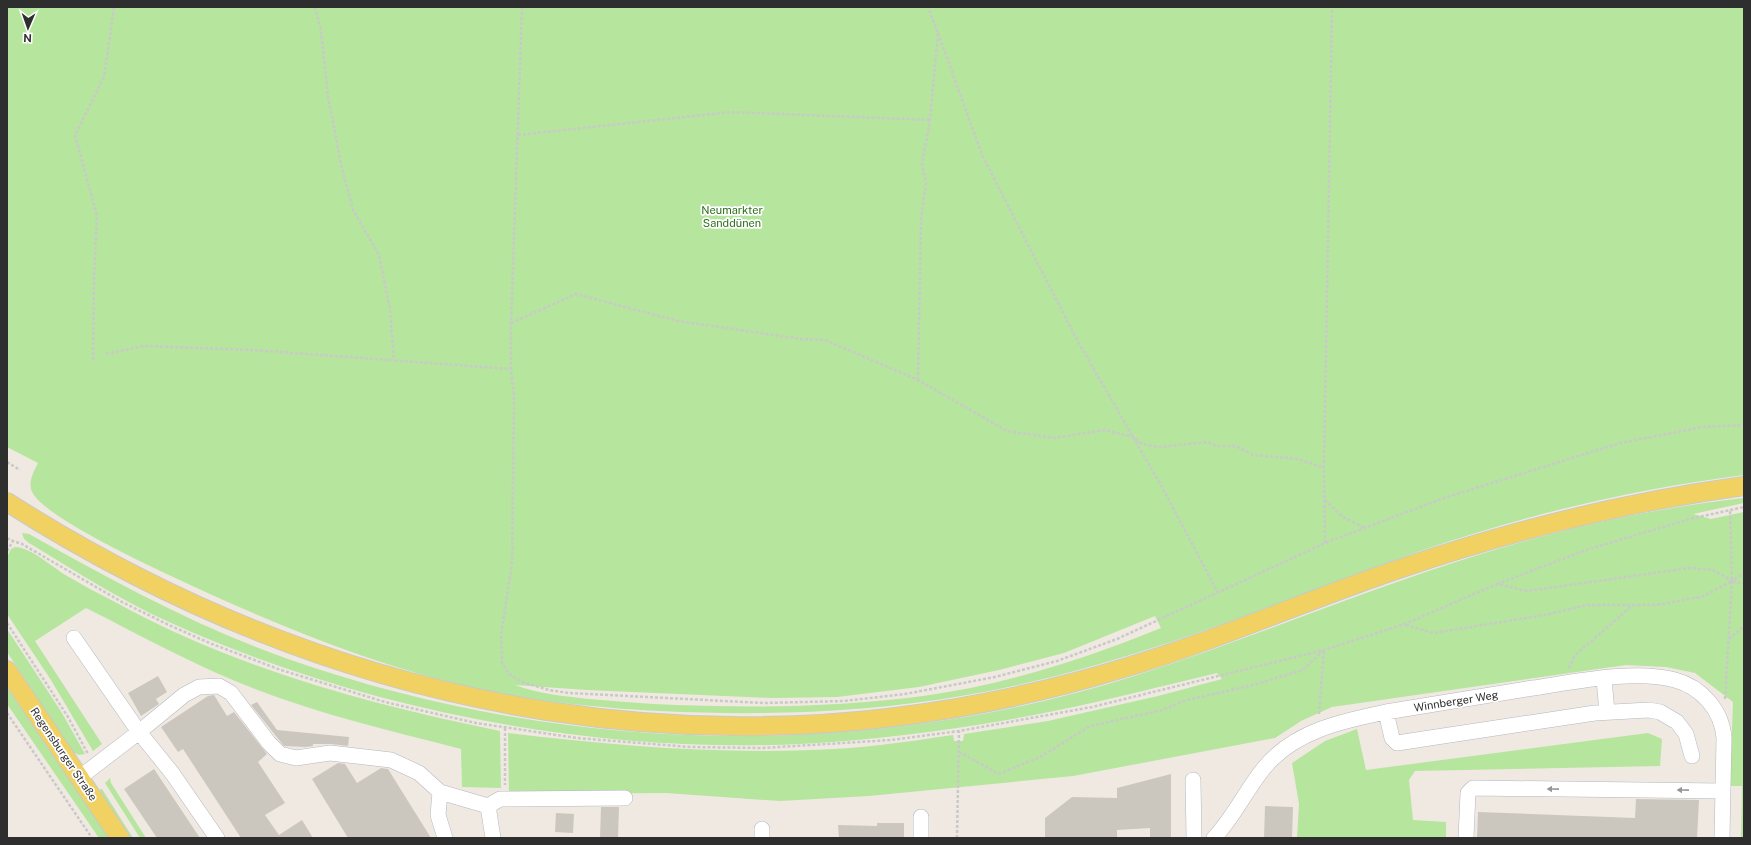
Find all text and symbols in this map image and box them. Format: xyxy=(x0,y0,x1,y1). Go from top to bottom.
north arrow xyxy=(8,8,48,48)
text: N xyxy=(23,32,32,44)
park label: Neumarkter Sanddünen xyxy=(701,204,763,229)
street label: Winnberger Weg xyxy=(1413,688,1499,714)
street label: Regensburger Straße xyxy=(28,705,100,803)
one-way arrow xyxy=(1546,786,1559,792)
one-way arrow xyxy=(1676,787,1689,793)

